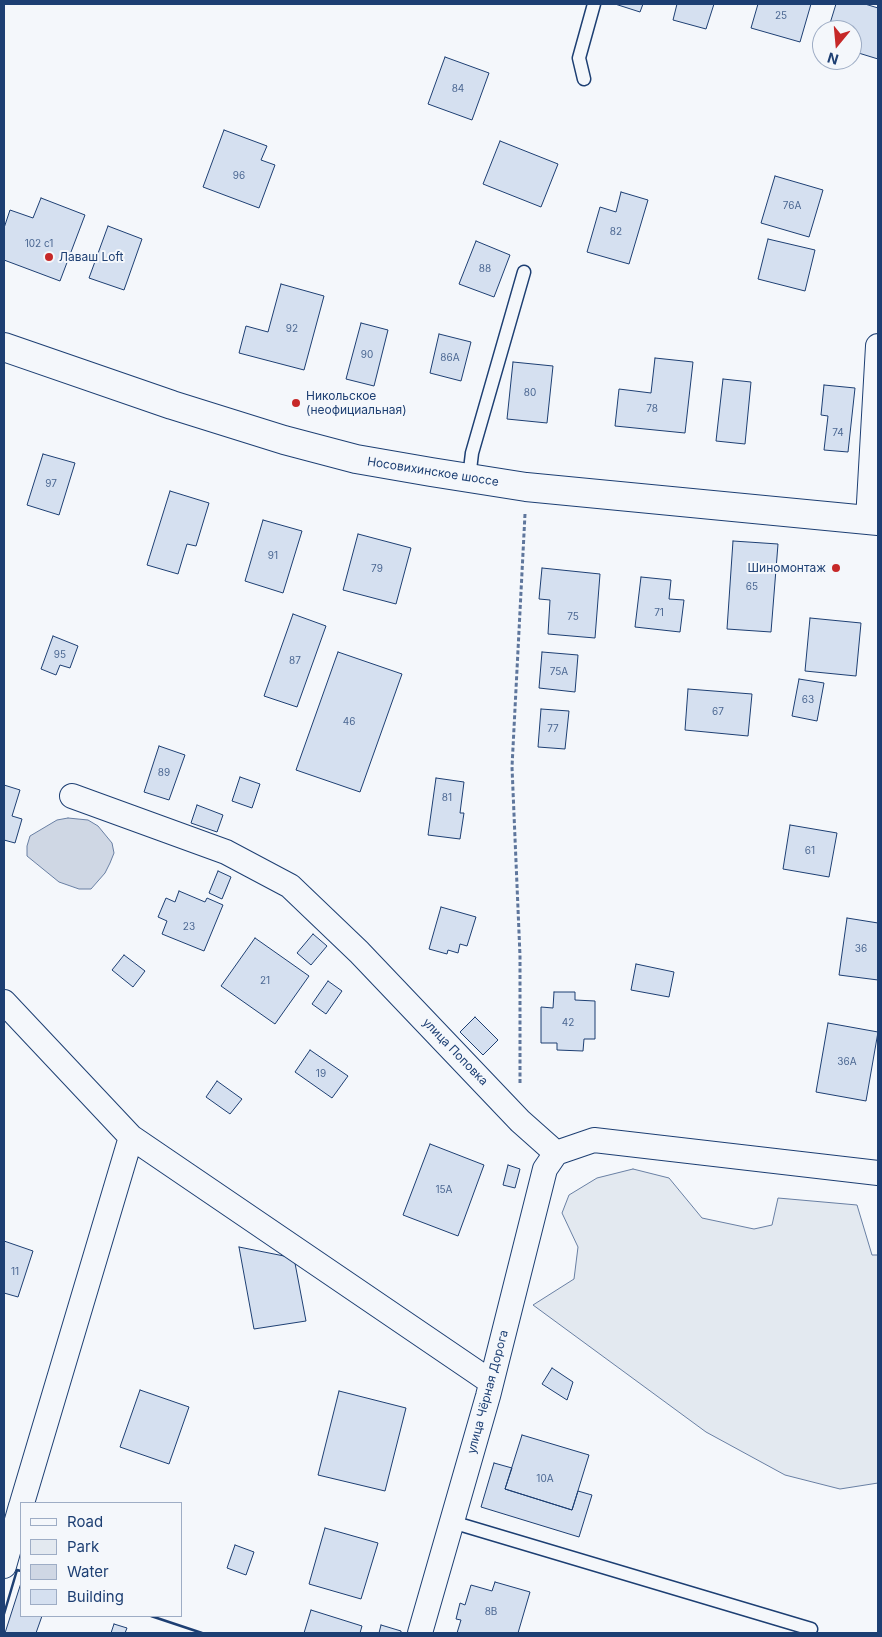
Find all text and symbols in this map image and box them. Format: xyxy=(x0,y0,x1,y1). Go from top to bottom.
house number: 25 xyxy=(775,10,787,22)
north arrow xyxy=(812,20,862,70)
text: N xyxy=(825,49,840,69)
house number: 84 xyxy=(452,83,464,95)
house number: 96 xyxy=(233,170,245,182)
house number: 76А xyxy=(783,200,801,212)
house number: 82 xyxy=(610,226,622,238)
house number: 102 с1 xyxy=(25,238,53,250)
place label: Лаваш Loft xyxy=(59,250,123,264)
marker: Лаваш Loft xyxy=(43,251,55,263)
house number: 88 xyxy=(479,263,491,275)
house number: 92 xyxy=(286,323,298,335)
house number: 90 xyxy=(361,349,373,361)
house number: 86А xyxy=(440,352,460,364)
house number: 80 xyxy=(524,387,536,399)
place label: Никольское (неофициальная) xyxy=(306,389,407,417)
marker: Никольское (неофициальная) xyxy=(290,397,302,409)
house number: 78 xyxy=(646,403,658,415)
house number: 74 xyxy=(832,427,844,439)
street label: Носовихинское шоссе xyxy=(366,454,500,490)
house number: 97 xyxy=(45,478,57,490)
house number: 91 xyxy=(268,550,278,562)
place label: Шиномонтаж xyxy=(748,561,826,575)
marker: Шиномонтаж xyxy=(830,562,842,574)
house number: 79 xyxy=(371,563,383,575)
house number: 65 xyxy=(746,581,758,593)
house number: 71 xyxy=(654,607,664,619)
house number: 75 xyxy=(567,611,579,623)
house number: 95 xyxy=(54,649,66,661)
house number: 87 xyxy=(289,655,301,667)
house number: 75А xyxy=(550,666,568,678)
house number: 63 xyxy=(802,694,814,706)
house number: 67 xyxy=(712,706,724,718)
house number: 46 xyxy=(343,716,355,728)
house number: 77 xyxy=(547,723,559,735)
house number: 89 xyxy=(158,767,170,779)
house number: 81 xyxy=(442,792,452,804)
house number: 61 xyxy=(805,845,815,857)
house number: 23 xyxy=(183,921,195,933)
house number: 36 xyxy=(855,943,867,955)
house number: 21 xyxy=(260,975,270,987)
street label: улица Поповка xyxy=(419,1015,491,1089)
house number: 42 xyxy=(562,1017,574,1029)
house number: 36А xyxy=(837,1056,857,1068)
house number: 19 xyxy=(316,1068,326,1080)
house number: 15А xyxy=(435,1184,453,1196)
house number: 11 xyxy=(11,1266,19,1278)
street label: улица Чёрная Дорога xyxy=(465,1328,511,1456)
house number: 10А xyxy=(536,1473,554,1485)
legend xyxy=(20,1502,182,1617)
text: Road xyxy=(67,1512,103,1531)
text: Park xyxy=(67,1537,99,1556)
text: Water xyxy=(67,1562,109,1581)
text: Building xyxy=(67,1587,124,1606)
house number: 8В xyxy=(485,1606,497,1618)

